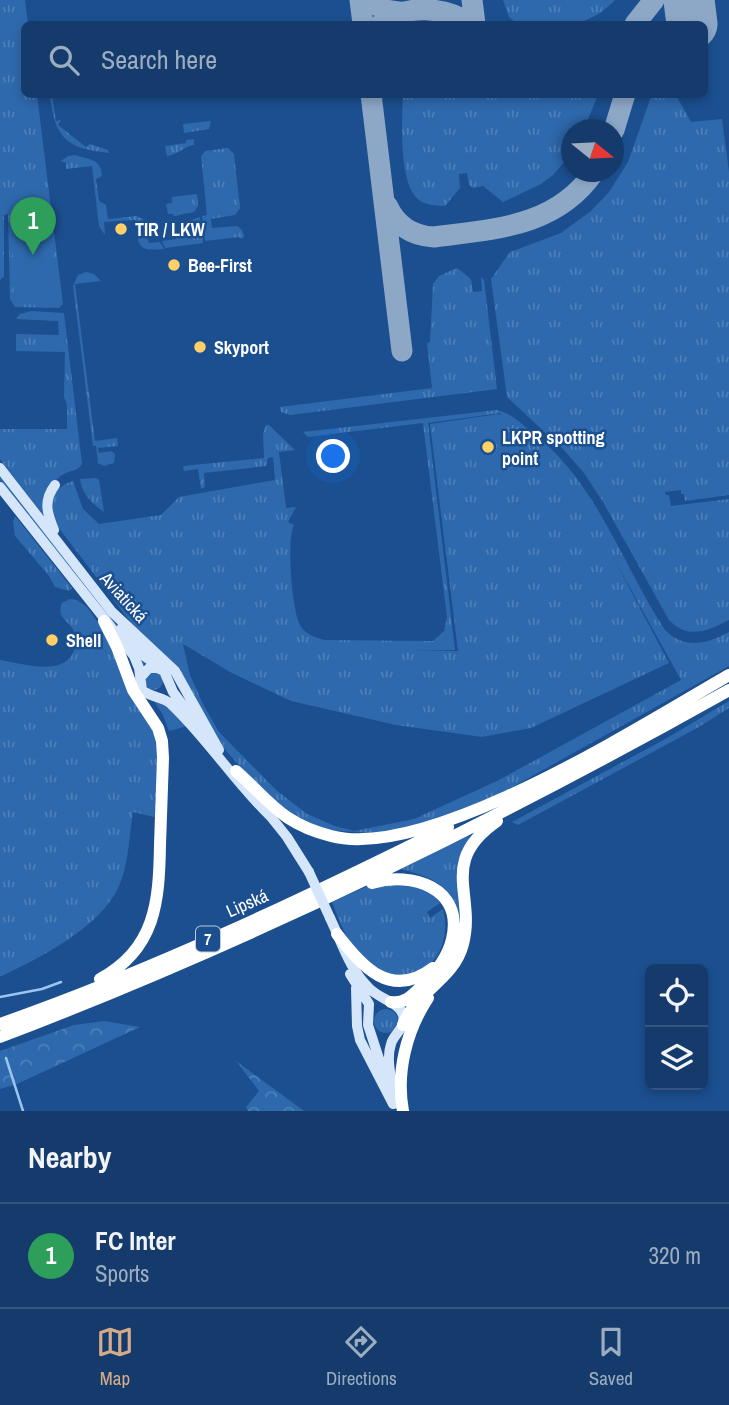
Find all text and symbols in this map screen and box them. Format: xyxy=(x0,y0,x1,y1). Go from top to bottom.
search box xyxy=(21,21,708,98)
icon: search xyxy=(45,41,83,79)
text: Search here xyxy=(101,42,217,77)
north arrow xyxy=(561,119,624,182)
pin: 1 xyxy=(10,197,56,255)
place label: TIR / LKW xyxy=(135,217,205,242)
marker: TIR / LKW xyxy=(113,221,129,237)
place label: Bee-First xyxy=(188,253,252,278)
marker: Bee-First xyxy=(166,257,182,273)
place label: Skyport xyxy=(214,335,269,360)
marker: Skyport xyxy=(192,339,208,355)
place label: LKPR spotting point xyxy=(502,425,605,471)
your location xyxy=(316,439,350,473)
marker: LKPR spotting point xyxy=(480,439,496,455)
street label: Aviatická xyxy=(94,565,154,628)
place label: Shell xyxy=(66,628,101,653)
marker: Shell xyxy=(44,632,60,648)
street label: Lipská xyxy=(222,883,272,923)
road number: 7 xyxy=(196,926,220,951)
map controls xyxy=(645,964,708,1090)
button: locate xyxy=(645,964,708,1027)
button: layers xyxy=(645,1027,708,1090)
text: Nearby xyxy=(28,1137,111,1177)
text: FC Inter xyxy=(95,1223,176,1258)
text: 1 xyxy=(46,1240,56,1271)
text: 320 m xyxy=(649,1240,701,1271)
text: Sports xyxy=(95,1258,150,1289)
tab: Map xyxy=(96,1323,134,1391)
tab: Directions xyxy=(326,1323,397,1391)
tab: Saved xyxy=(589,1323,633,1391)

